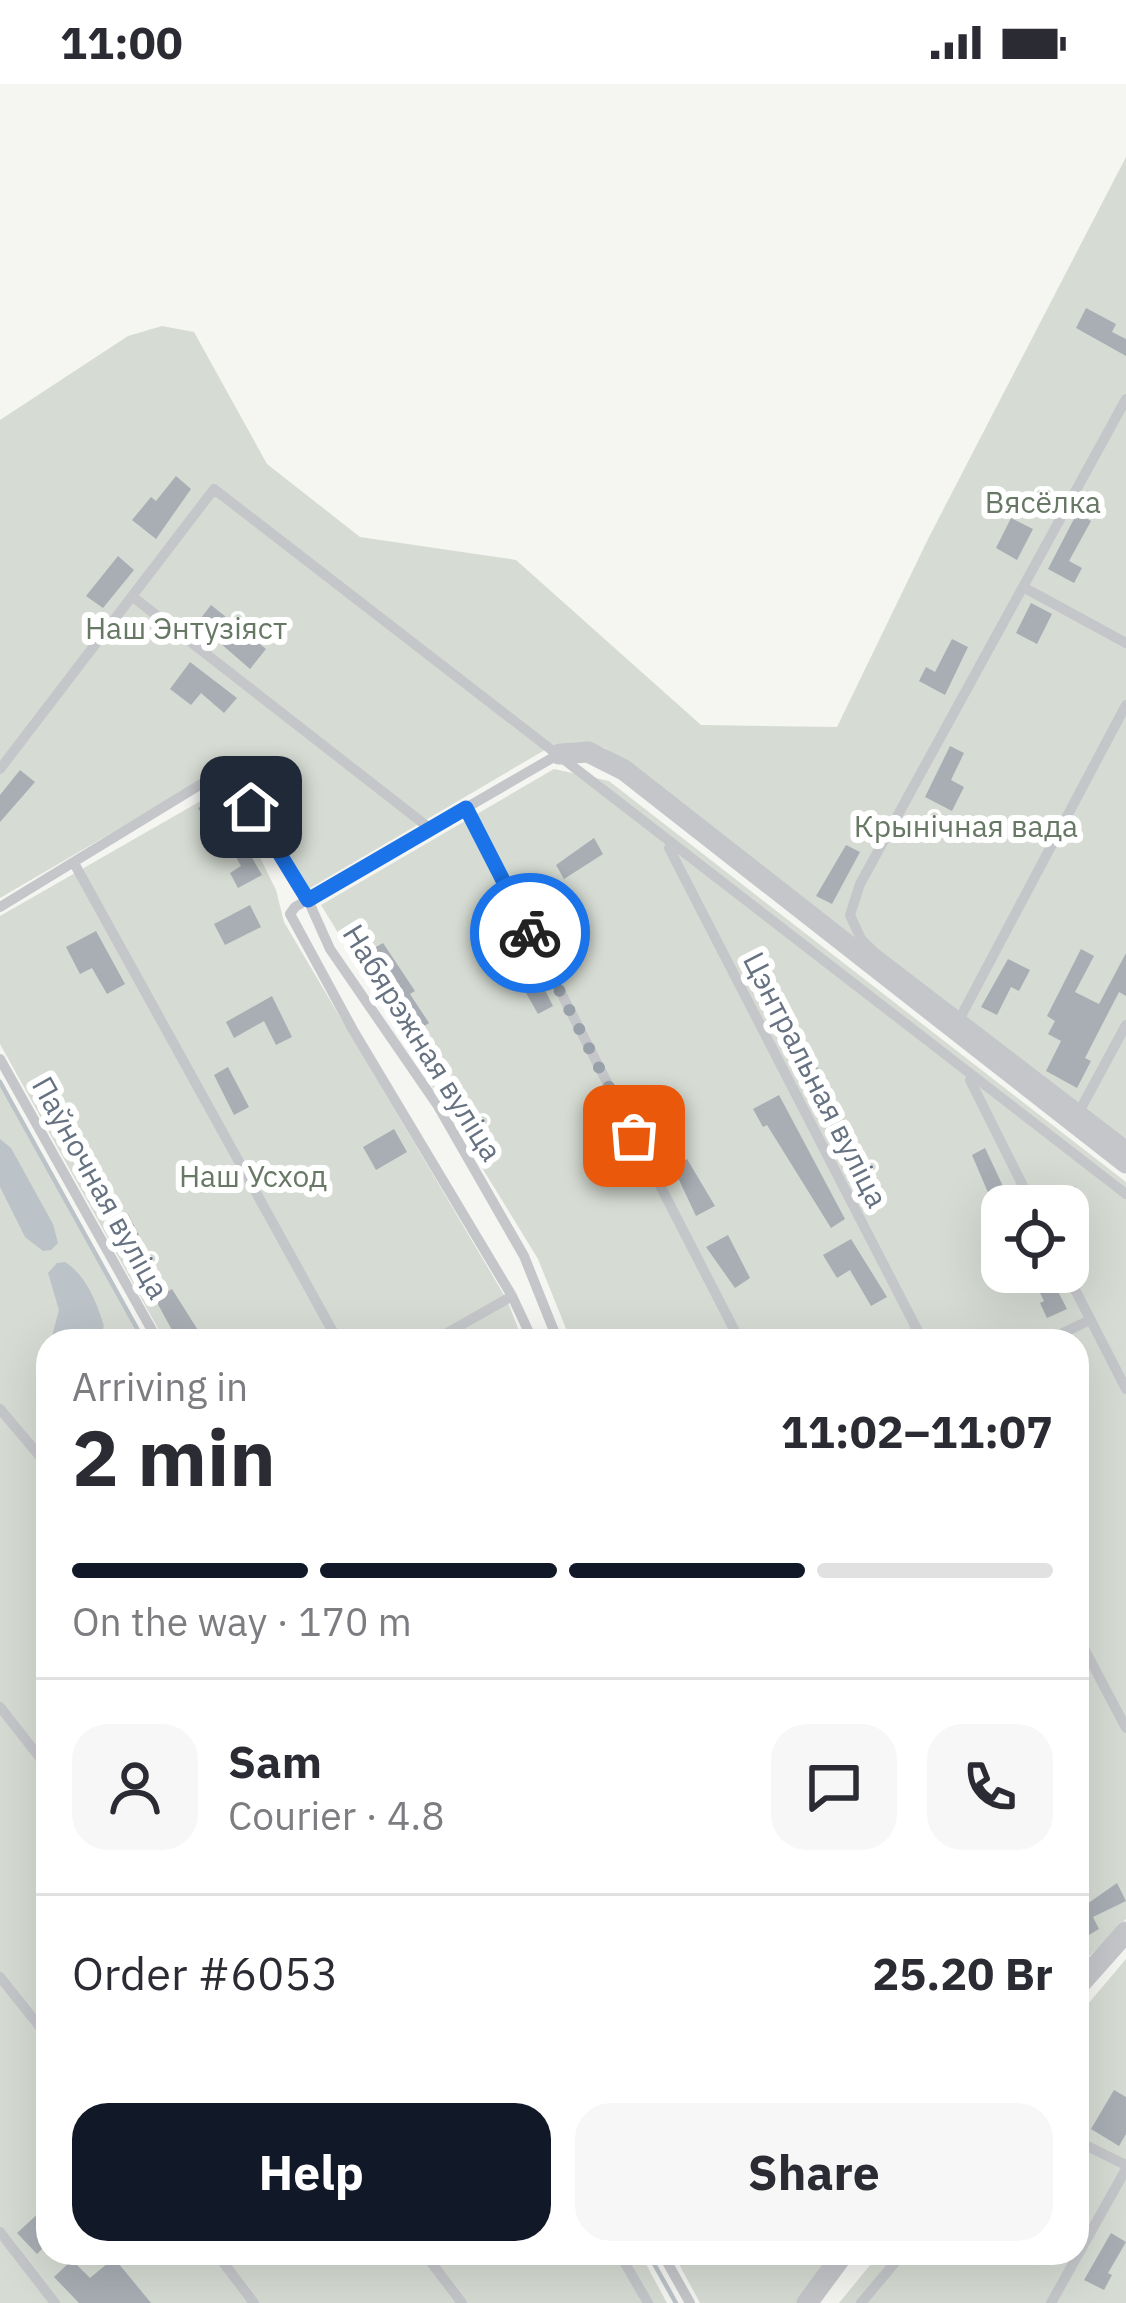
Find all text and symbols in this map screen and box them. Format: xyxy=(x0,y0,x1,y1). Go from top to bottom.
text: 11:00 xyxy=(60,13,183,71)
park label: Вясёлка xyxy=(985,482,1101,521)
park label: Наш Энтузіяст xyxy=(85,608,287,647)
pin xyxy=(200,756,302,858)
icon: home xyxy=(218,774,284,840)
park label: Крынічная вада xyxy=(854,806,1078,845)
courier xyxy=(470,873,590,993)
icon: bike xyxy=(497,900,563,966)
street label: Набярэжная вуліца xyxy=(335,917,512,1168)
street label: Цэнтральная вуліца xyxy=(735,945,898,1214)
street label: Паўночная вуліца xyxy=(24,1069,179,1305)
pin xyxy=(583,1085,685,1187)
icon: bag xyxy=(601,1103,667,1169)
park label: Наш Усход xyxy=(179,1156,327,1195)
map controls xyxy=(981,1185,1089,1293)
button: locate xyxy=(981,1185,1089,1293)
text: Arriving in xyxy=(72,1361,248,1412)
text: 11:02–11:07 xyxy=(781,1402,1053,1460)
text: 2 min xyxy=(72,1406,276,1507)
text: On the way · 170 m xyxy=(72,1596,412,1647)
button: person xyxy=(72,1724,198,1850)
button: chat xyxy=(771,1724,897,1850)
button: phone xyxy=(927,1724,1053,1850)
text: Sam xyxy=(228,1732,322,1790)
text: Courier · 4.8 xyxy=(228,1790,445,1841)
text: Order #6053 xyxy=(72,1944,338,2002)
text: 25.20 Br xyxy=(872,1944,1053,2002)
button: Help xyxy=(72,2103,551,2241)
button: Share xyxy=(575,2103,1053,2241)

